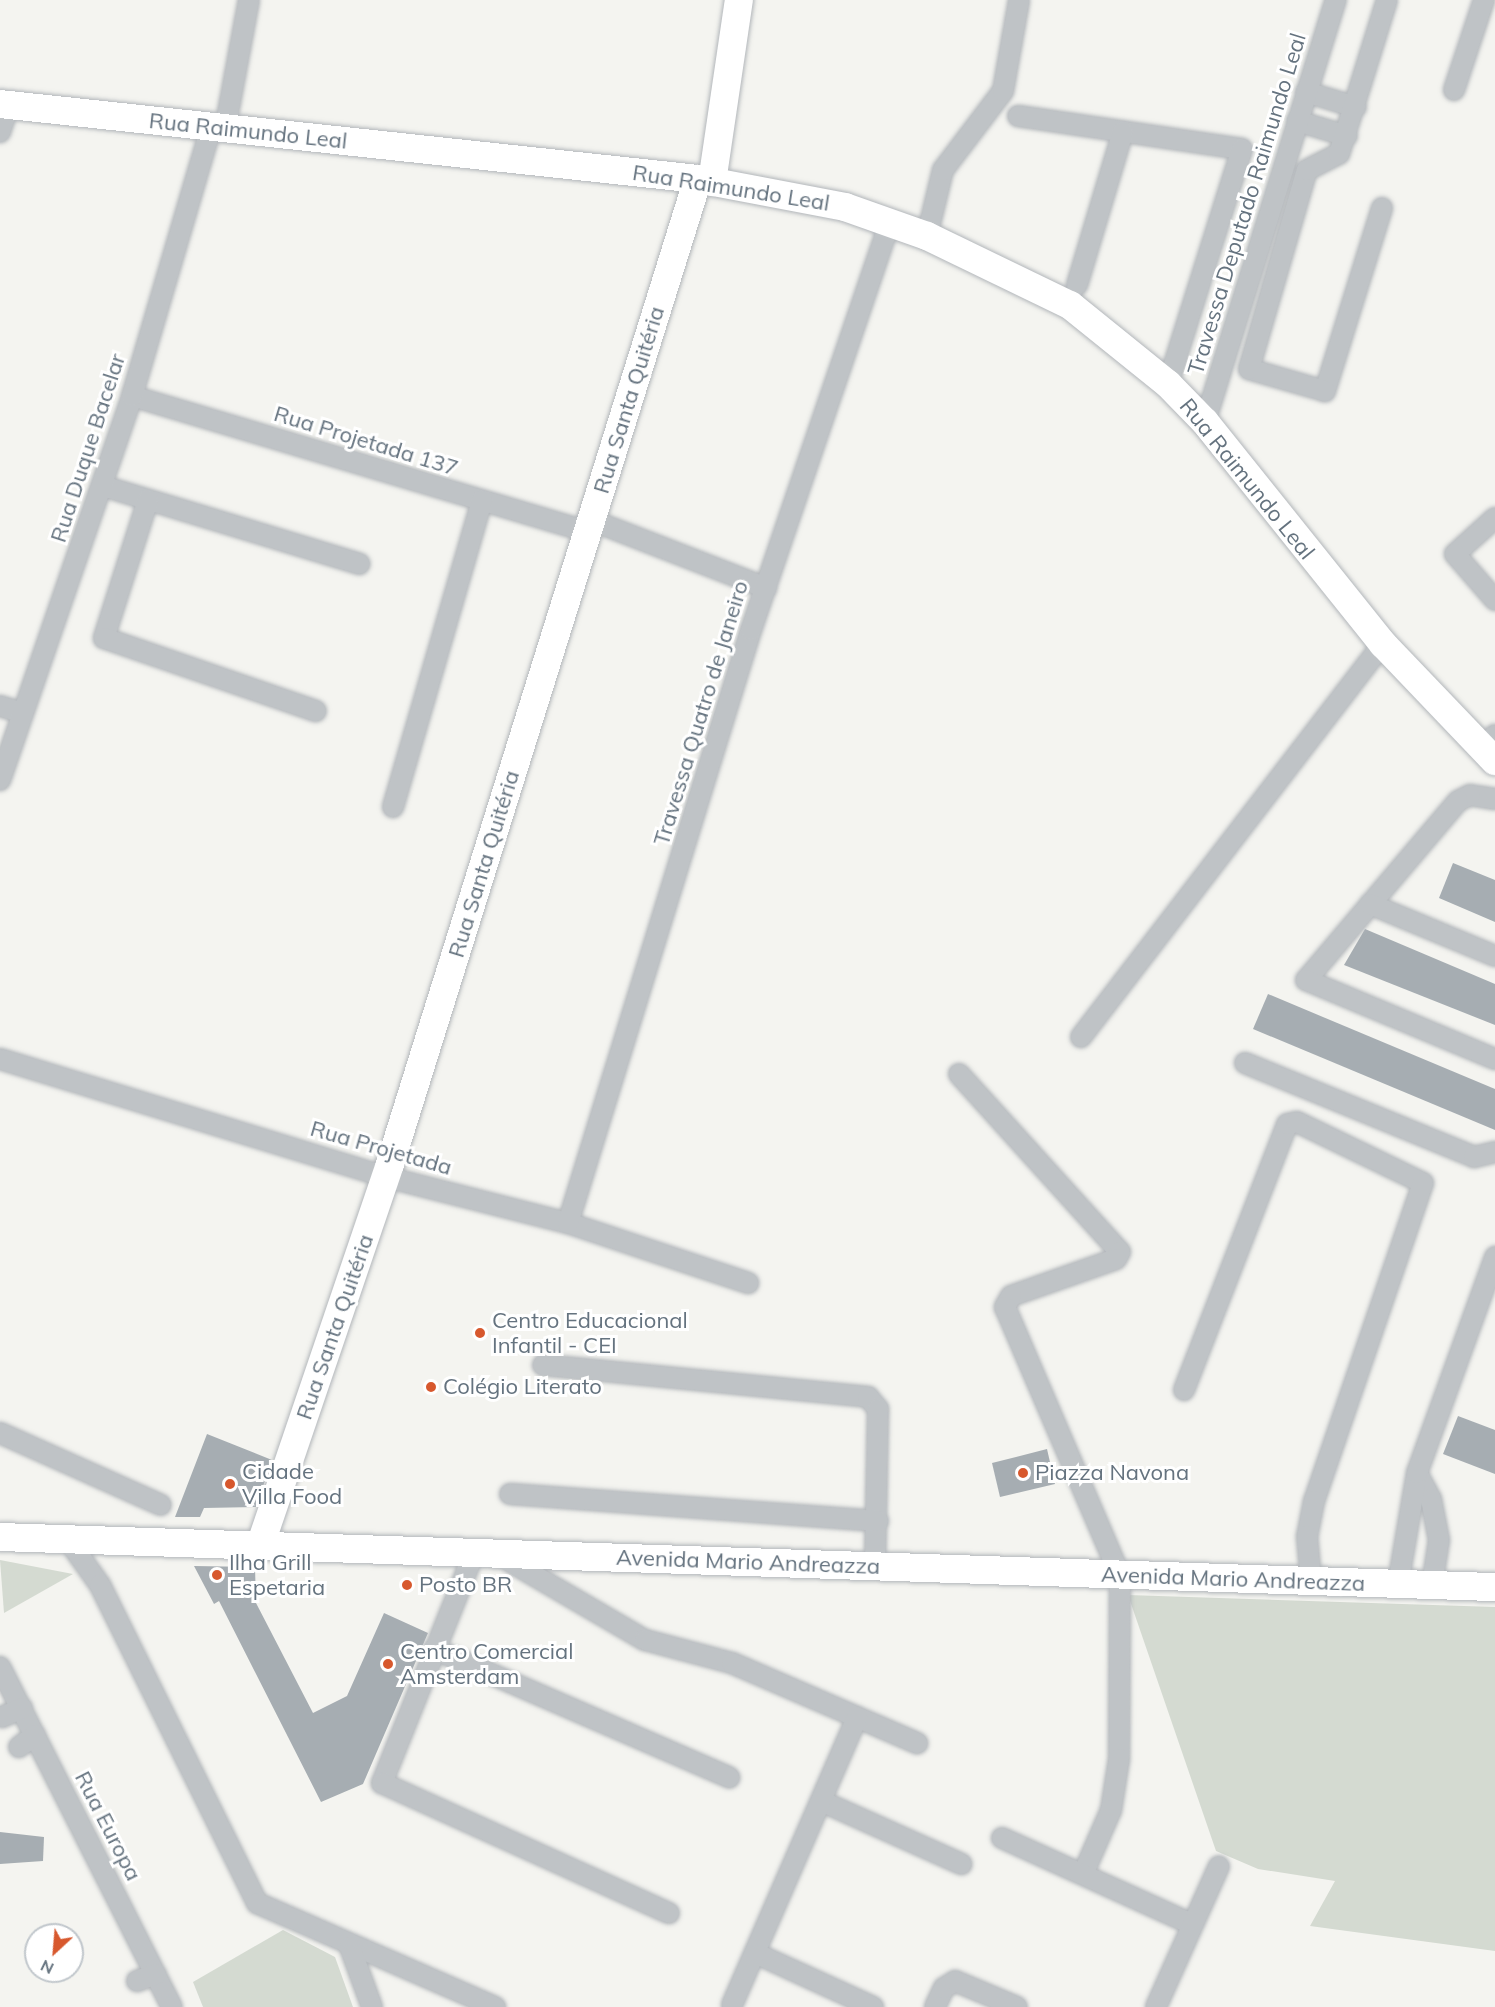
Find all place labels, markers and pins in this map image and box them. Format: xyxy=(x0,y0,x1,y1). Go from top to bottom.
place label: Centro Educacional Infantil - CEI xyxy=(492,1307,688,1358)
marker: Centro Educacional Infantil - CEI xyxy=(473,1326,487,1340)
place label: Colégio Literato xyxy=(443,1374,602,1400)
marker: Colégio Literato xyxy=(424,1380,438,1394)
place label: Cidade Villa Food xyxy=(242,1458,342,1510)
place label: Piazza Navona xyxy=(1035,1460,1189,1486)
marker: Piazza Navona xyxy=(1016,1466,1030,1480)
marker: Cidade Villa Food xyxy=(223,1477,237,1491)
place label: Ilha Grill Espetaria xyxy=(229,1549,325,1600)
marker: Ilha Grill Espetaria xyxy=(210,1568,224,1582)
place label: Posto BR xyxy=(419,1572,512,1598)
marker: Posto BR xyxy=(400,1578,414,1592)
place label: Centro Comercial Amsterdam xyxy=(400,1638,574,1690)
marker: Centro Comercial Amsterdam xyxy=(381,1657,395,1671)

